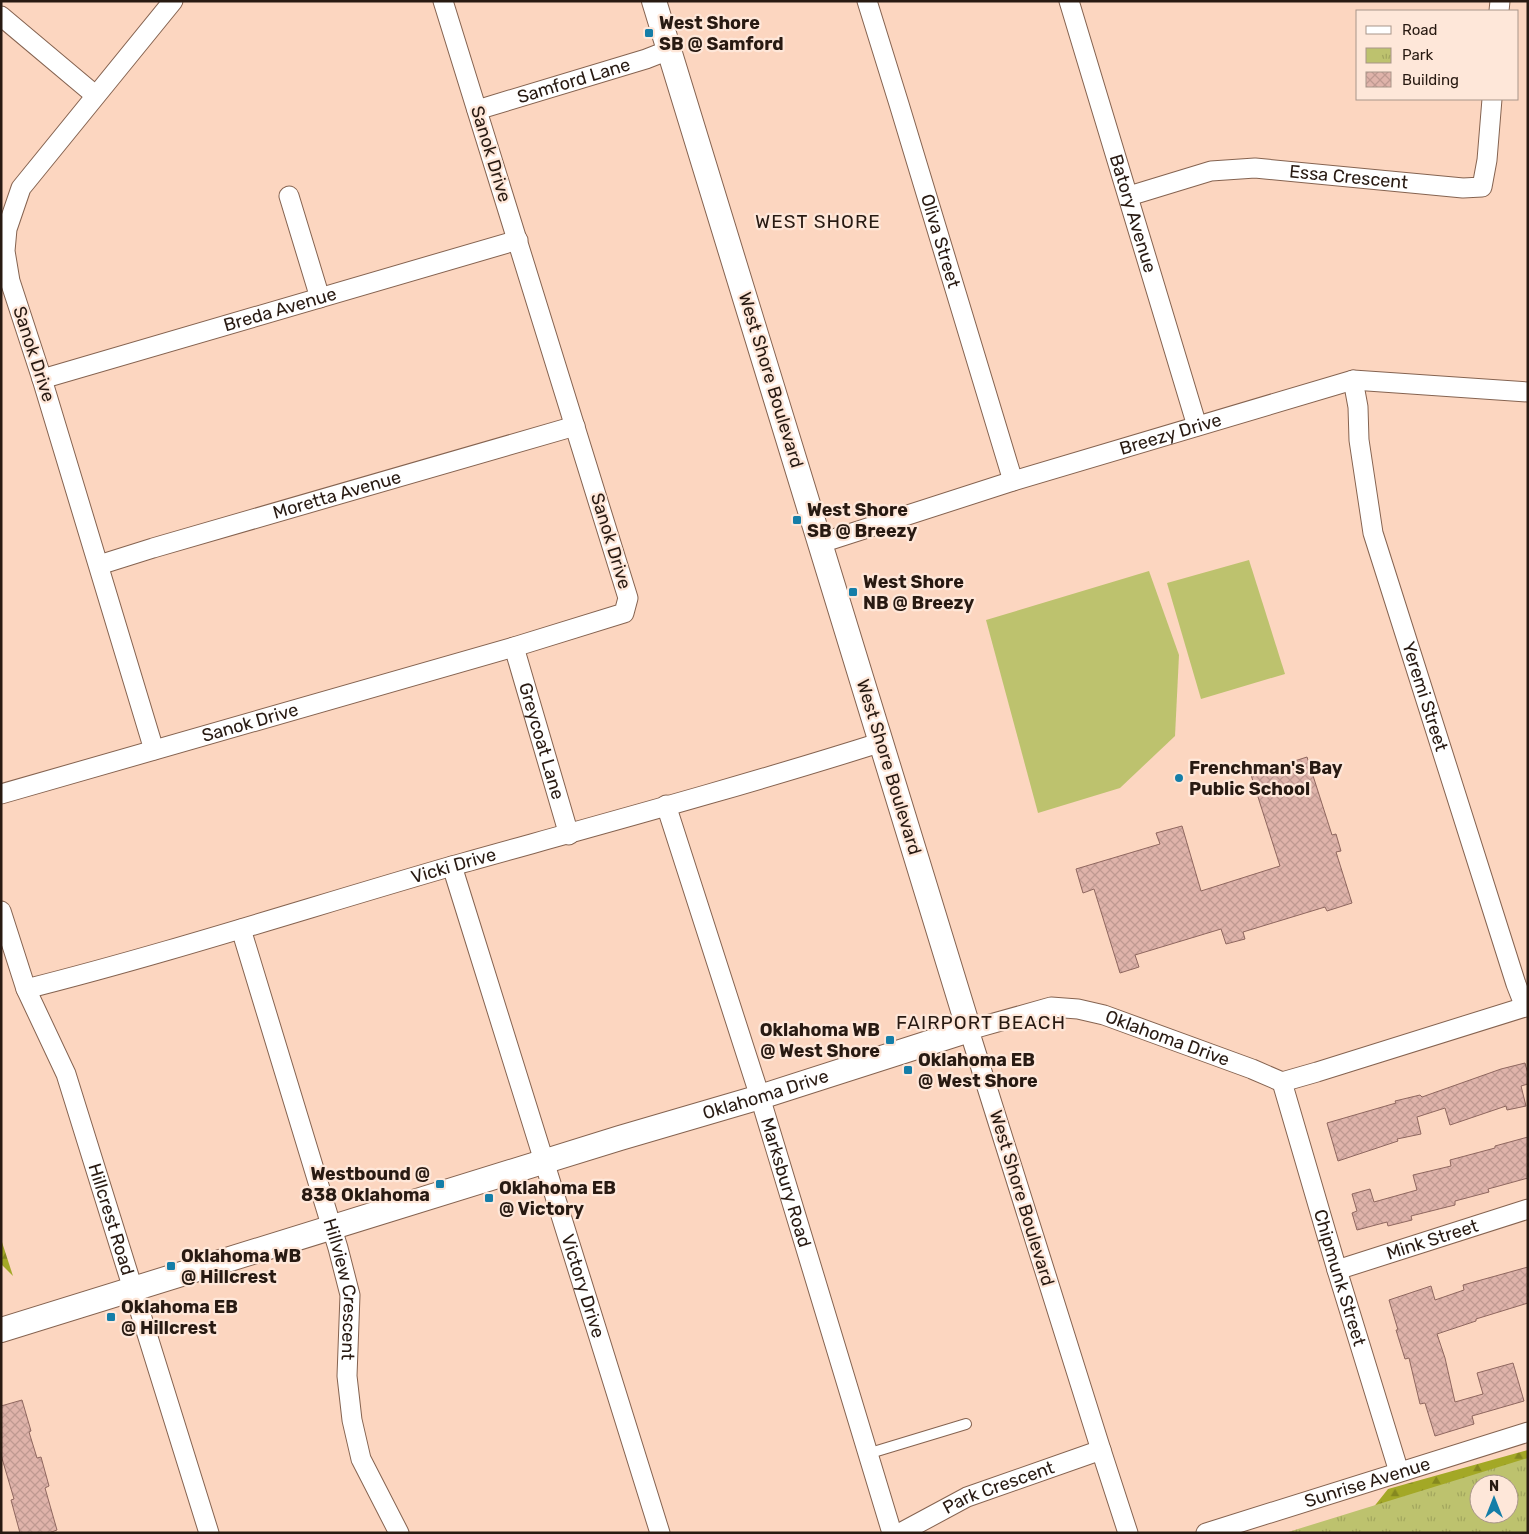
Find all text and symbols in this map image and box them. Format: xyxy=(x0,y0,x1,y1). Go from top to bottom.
legend xyxy=(1356,10,1519,100)
place label: West Shore SB @ Samford xyxy=(659,12,784,55)
text: Road xyxy=(1402,21,1438,39)
marker: West Shore SB @ Samford xyxy=(643,27,655,39)
text: Park xyxy=(1402,46,1433,64)
street label: Samford Lane xyxy=(515,53,633,108)
text: Building xyxy=(1402,71,1459,89)
street label: Sanok Drive xyxy=(466,103,516,205)
street label: Batory Avenue xyxy=(1105,152,1161,275)
street label: Essa Crescent xyxy=(1288,160,1409,194)
street label: Oliva Street xyxy=(916,191,965,291)
district label: WEST SHORE xyxy=(755,210,881,233)
street label: Breda Avenue xyxy=(221,283,339,336)
street label: West Shore Boulevard xyxy=(734,289,808,471)
street label: Sanok Drive xyxy=(8,303,60,405)
street label: Breezy Drive xyxy=(1117,409,1224,460)
street label: Moretta Avenue xyxy=(270,466,404,524)
street label: Sanok Drive xyxy=(586,490,636,592)
place label: West Shore SB @ Breezy xyxy=(807,499,917,542)
marker: West Shore SB @ Breezy xyxy=(791,514,803,526)
place label: West Shore NB @ Breezy xyxy=(863,571,974,614)
marker: West Shore NB @ Breezy xyxy=(847,586,859,598)
street label: Yeremi Street xyxy=(1397,639,1453,754)
street label: West Shore Boulevard xyxy=(852,676,926,858)
street label: Greycoat Lane xyxy=(514,680,569,802)
street label: Sanok Drive xyxy=(199,698,301,747)
place label: Frenchman's Bay Public School xyxy=(1189,757,1343,800)
marker: Frenchman's Bay Public School xyxy=(1173,772,1185,784)
street label: Vicki Drive xyxy=(408,843,498,888)
street label: Oklahoma Drive xyxy=(1102,1005,1233,1071)
district label: FAIRPORT BEACH xyxy=(896,1011,1066,1034)
place label: Oklahoma WB @ West Shore xyxy=(760,1019,880,1062)
marker: Oklahoma WB @ West Shore xyxy=(884,1034,896,1046)
place label: Oklahoma EB @ West Shore xyxy=(918,1049,1038,1092)
marker: Oklahoma EB @ West Shore xyxy=(902,1064,914,1076)
street label: Oklahoma Drive xyxy=(700,1065,831,1124)
street label: West Shore Boulevard xyxy=(985,1107,1059,1289)
street label: Marksbury Road xyxy=(756,1115,816,1250)
street label: Hillcrest Road xyxy=(84,1161,139,1278)
place label: Westbound @ 838 Oklahoma xyxy=(301,1163,430,1206)
place label: Oklahoma EB @ Victory xyxy=(499,1177,616,1220)
marker: Westbound @ 838 Oklahoma xyxy=(434,1178,446,1190)
marker: Oklahoma EB @ Victory xyxy=(483,1192,495,1204)
street label: Chipmunk Street xyxy=(1309,1207,1371,1349)
street label: Hillview Crescent xyxy=(319,1215,361,1361)
street label: Mink Street xyxy=(1384,1215,1481,1265)
street label: Victory Drive xyxy=(556,1231,609,1341)
place label: Oklahoma WB @ Hillcrest xyxy=(181,1245,301,1288)
marker: Oklahoma WB @ Hillcrest xyxy=(165,1260,177,1272)
place label: Oklahoma EB @ Hillcrest xyxy=(121,1296,238,1339)
marker: Oklahoma EB @ Hillcrest xyxy=(105,1311,117,1323)
street label: Sunrise Avenue xyxy=(1302,1452,1433,1512)
street label: Park Crescent xyxy=(939,1456,1057,1519)
north arrow xyxy=(1469,1474,1519,1524)
text: N xyxy=(1489,1478,1499,1495)

